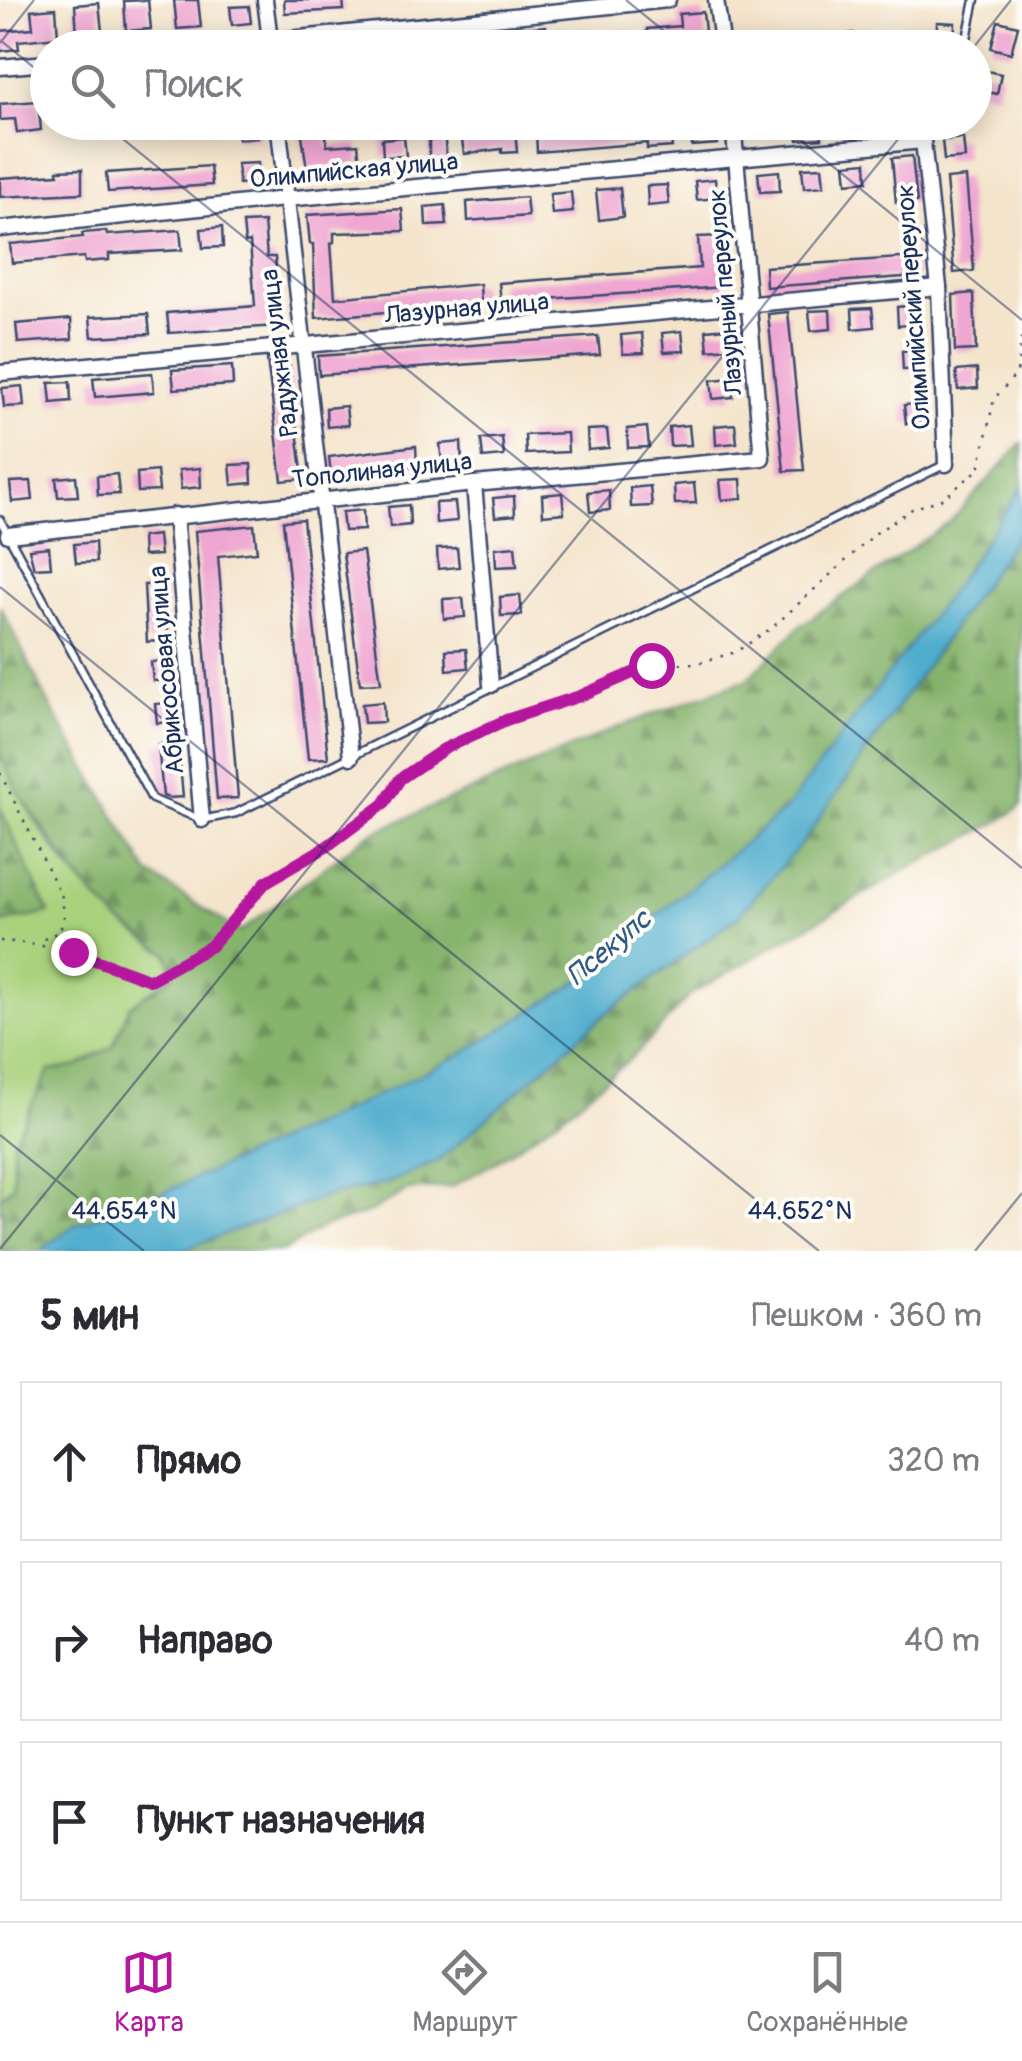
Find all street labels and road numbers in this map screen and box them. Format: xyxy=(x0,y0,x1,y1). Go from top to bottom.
street label: Олимпийская улица xyxy=(248,146,460,196)
street label: Олимпийский переулок xyxy=(890,183,938,431)
street label: Лазурный переулок xyxy=(702,188,751,397)
street label: Радужная улица xyxy=(254,267,306,439)
street label: Лазурная улица xyxy=(383,286,550,332)
street label: Тополиная улица xyxy=(290,446,474,496)
street label: Абрикосовая улица xyxy=(142,564,192,776)

